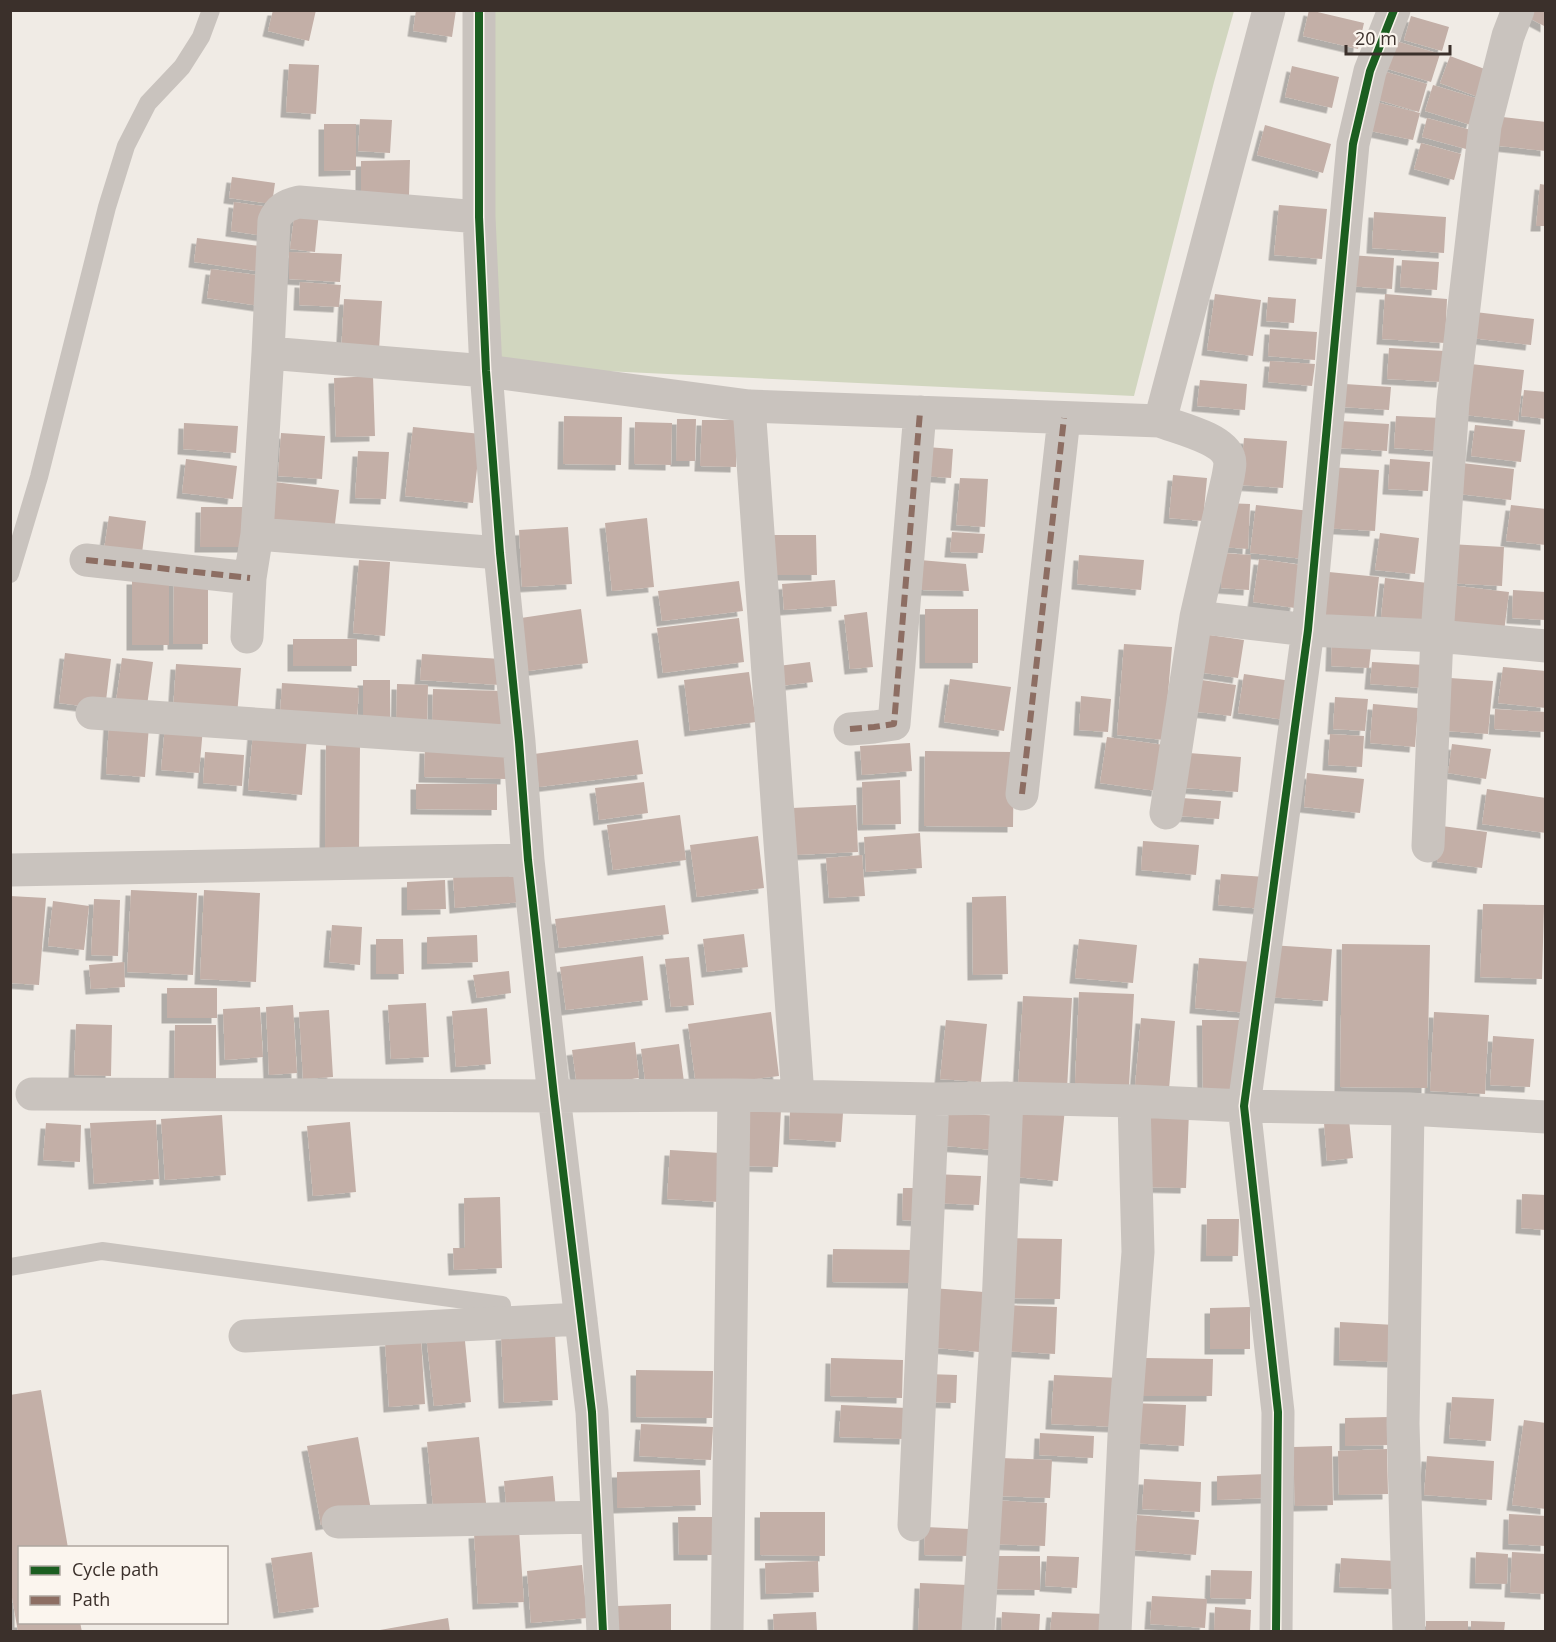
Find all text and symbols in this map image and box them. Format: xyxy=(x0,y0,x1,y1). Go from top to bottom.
scale bar xyxy=(1346,18,1450,56)
text: 20 m xyxy=(1355,26,1397,50)
legend xyxy=(18,1546,228,1624)
text: Cycle path xyxy=(72,1557,159,1581)
text: Path xyxy=(72,1587,110,1611)

